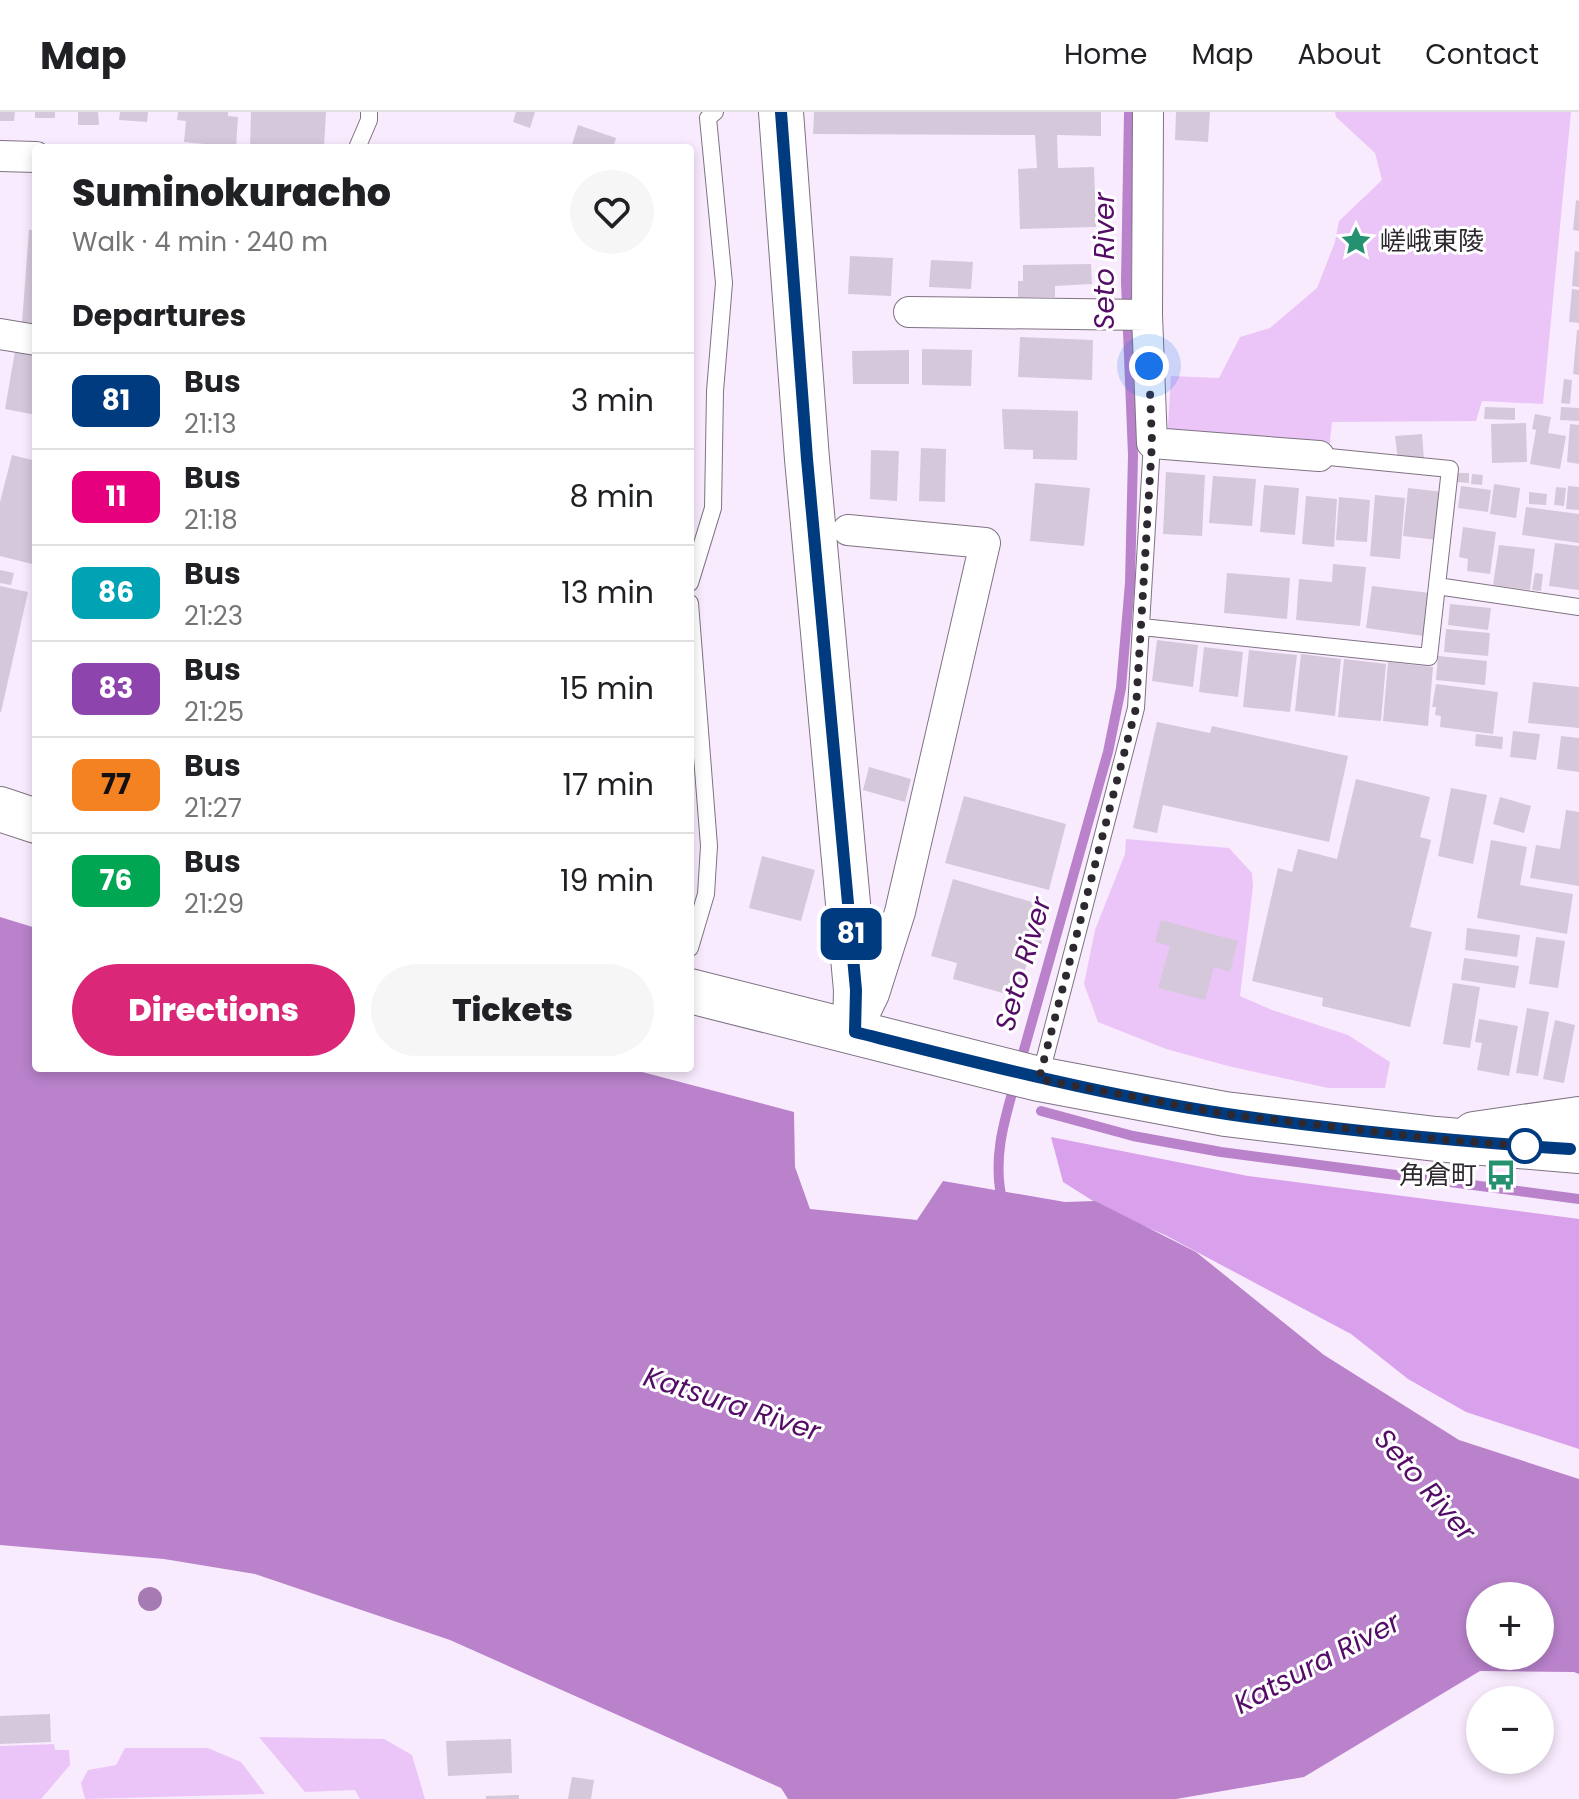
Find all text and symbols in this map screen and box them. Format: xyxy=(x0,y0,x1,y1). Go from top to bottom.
text: Map xyxy=(40,29,127,82)
text: Home xyxy=(1064,35,1147,74)
text: Map xyxy=(1191,35,1253,74)
text: About xyxy=(1297,35,1381,74)
text: Contact xyxy=(1425,35,1539,74)
text: Suminokuracho xyxy=(72,166,391,219)
button: heart xyxy=(570,170,654,254)
water label: Seto River xyxy=(1085,192,1124,330)
place label: 嵯峨東陵 xyxy=(1380,223,1484,259)
text: Walk · 4 min · 240 m xyxy=(72,224,328,260)
place icon: 嵯峨東陵 xyxy=(1339,224,1373,258)
text: Departures xyxy=(72,294,246,337)
your location xyxy=(1129,346,1169,386)
text: Bus xyxy=(184,360,241,403)
text: 3 min xyxy=(571,379,654,422)
text: 81 xyxy=(102,381,130,420)
text: 21:13 xyxy=(184,406,236,442)
text: Bus xyxy=(184,456,241,499)
text: 8 min xyxy=(570,475,654,518)
text: 11 xyxy=(105,477,127,516)
text: 21:18 xyxy=(184,502,238,538)
text: Bus xyxy=(184,552,241,595)
text: 13 min xyxy=(561,571,654,614)
text: 86 xyxy=(98,573,134,612)
text: 21:23 xyxy=(184,598,243,634)
text: Bus xyxy=(184,648,241,691)
text: 15 min xyxy=(560,667,654,710)
text: 83 xyxy=(98,669,134,708)
text: 21:25 xyxy=(184,694,244,730)
text: Bus xyxy=(184,744,241,787)
text: 17 min xyxy=(563,763,654,806)
text: 77 xyxy=(101,765,131,804)
text: 21:27 xyxy=(184,790,242,826)
text: Bus xyxy=(184,840,241,883)
text: 19 min xyxy=(560,859,654,902)
text: 76 xyxy=(100,861,132,900)
text: 21:29 xyxy=(184,886,244,922)
water label: Seto River xyxy=(985,892,1061,1035)
line badge: 81 xyxy=(815,908,887,960)
text: 81 xyxy=(837,914,865,953)
button: Directions xyxy=(72,964,355,1056)
button: Tickets xyxy=(371,964,654,1056)
unlabelled marker xyxy=(1508,1129,1542,1163)
place label: 角倉町 xyxy=(1399,1157,1477,1193)
bus stop icon: 角倉町 xyxy=(1484,1158,1518,1192)
water label: Katsura River xyxy=(639,1357,826,1451)
water label: Seto River xyxy=(1365,1420,1485,1550)
map controls xyxy=(1466,1582,1554,1774)
button: + xyxy=(1466,1582,1554,1670)
water label: Katsura River xyxy=(1227,1602,1408,1723)
button: − xyxy=(1466,1686,1554,1774)

